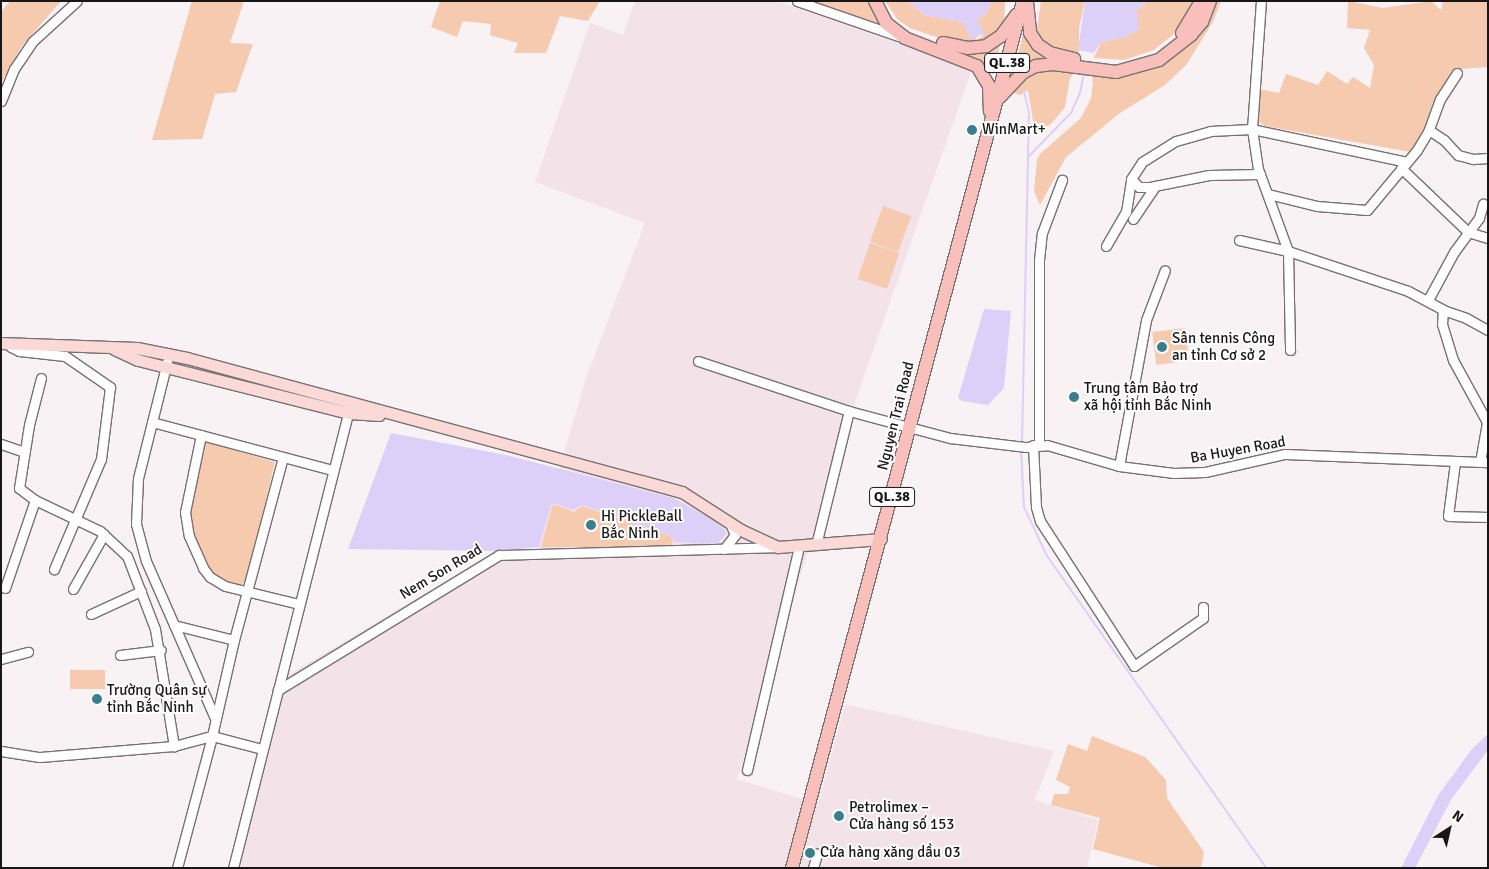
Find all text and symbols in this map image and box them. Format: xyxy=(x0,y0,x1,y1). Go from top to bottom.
road number: QL.38 xyxy=(983,52,1031,74)
place label: WinMart+ xyxy=(982,121,1046,139)
marker: WinMart+ xyxy=(966,124,978,136)
place label: Sân tennis Công an tỉnh Cơ sở 2 xyxy=(1172,329,1275,364)
marker: Sân tennis Công an tỉnh Cơ sở 2 xyxy=(1156,341,1168,353)
street label: Nguyen Trai Road xyxy=(874,360,918,472)
place label: Trung tâm Bảo trợ xã hội tỉnh Bắc Ninh xyxy=(1084,379,1212,414)
marker: Trung tâm Bảo trợ xã hội tỉnh Bắc Ninh xyxy=(1068,391,1080,403)
street label: Ba Huyen Road xyxy=(1189,433,1287,467)
road number: QL.38 xyxy=(868,486,916,508)
place label: Hi PickleBall Bắc Ninh xyxy=(601,507,683,542)
marker: Hi PickleBall Bắc Ninh xyxy=(585,519,597,531)
street label: Nem Son Road xyxy=(397,540,485,604)
place label: Trường Quân sự tỉnh Bắc Ninh xyxy=(107,681,207,716)
marker: Trường Quân sự tỉnh Bắc Ninh xyxy=(91,693,103,705)
place label: Petrolimex – Cửa hàng số 153 xyxy=(849,798,954,833)
north arrow xyxy=(1424,804,1474,854)
text: N xyxy=(1449,807,1467,826)
marker: Petrolimex – Cửa hàng số 153 xyxy=(833,810,845,822)
place label: Cửa hàng xăng dầu 03 xyxy=(820,844,960,862)
marker: Cửa hàng xăng dầu 03 xyxy=(804,847,816,859)

